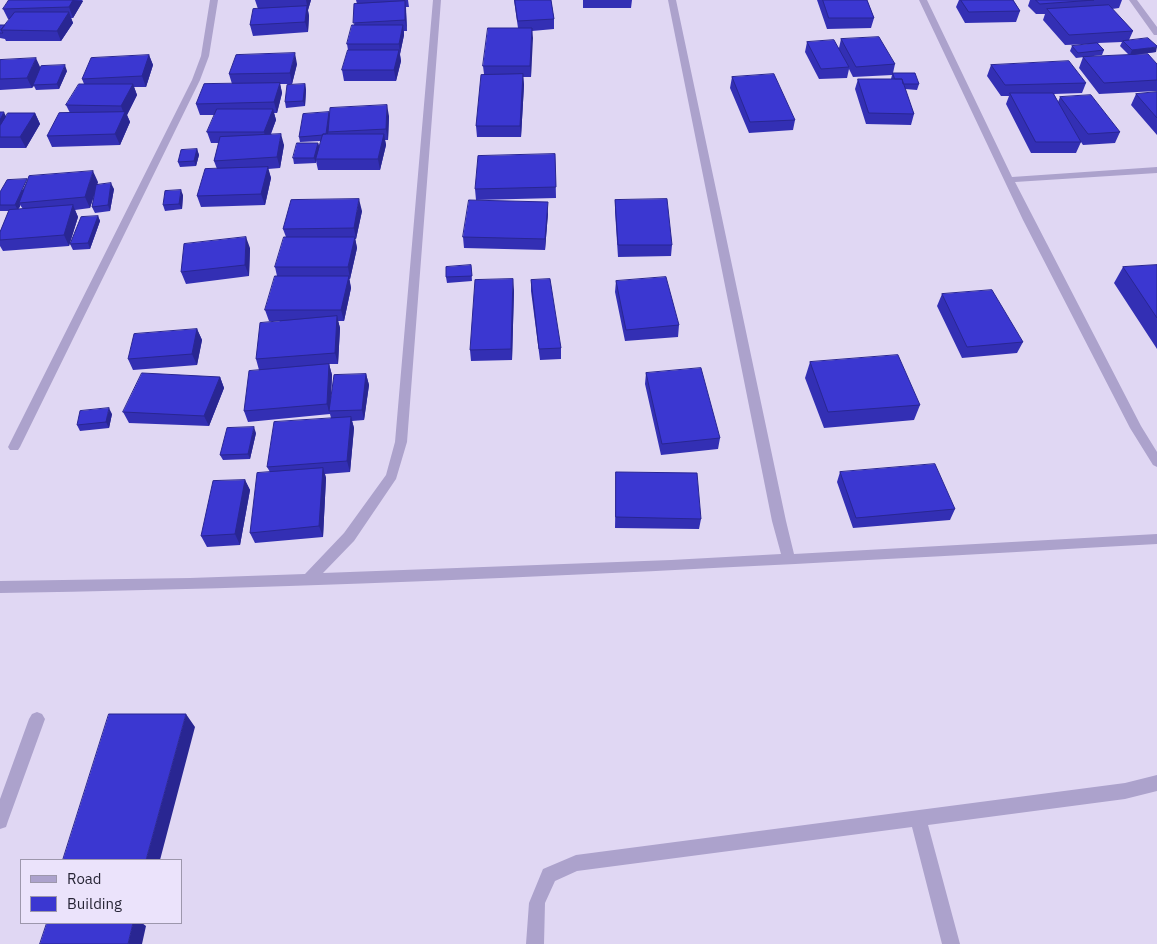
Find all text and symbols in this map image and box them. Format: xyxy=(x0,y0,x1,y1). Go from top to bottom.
legend xyxy=(20,859,182,924)
text: Road xyxy=(67,869,102,888)
text: Building xyxy=(67,894,122,913)

